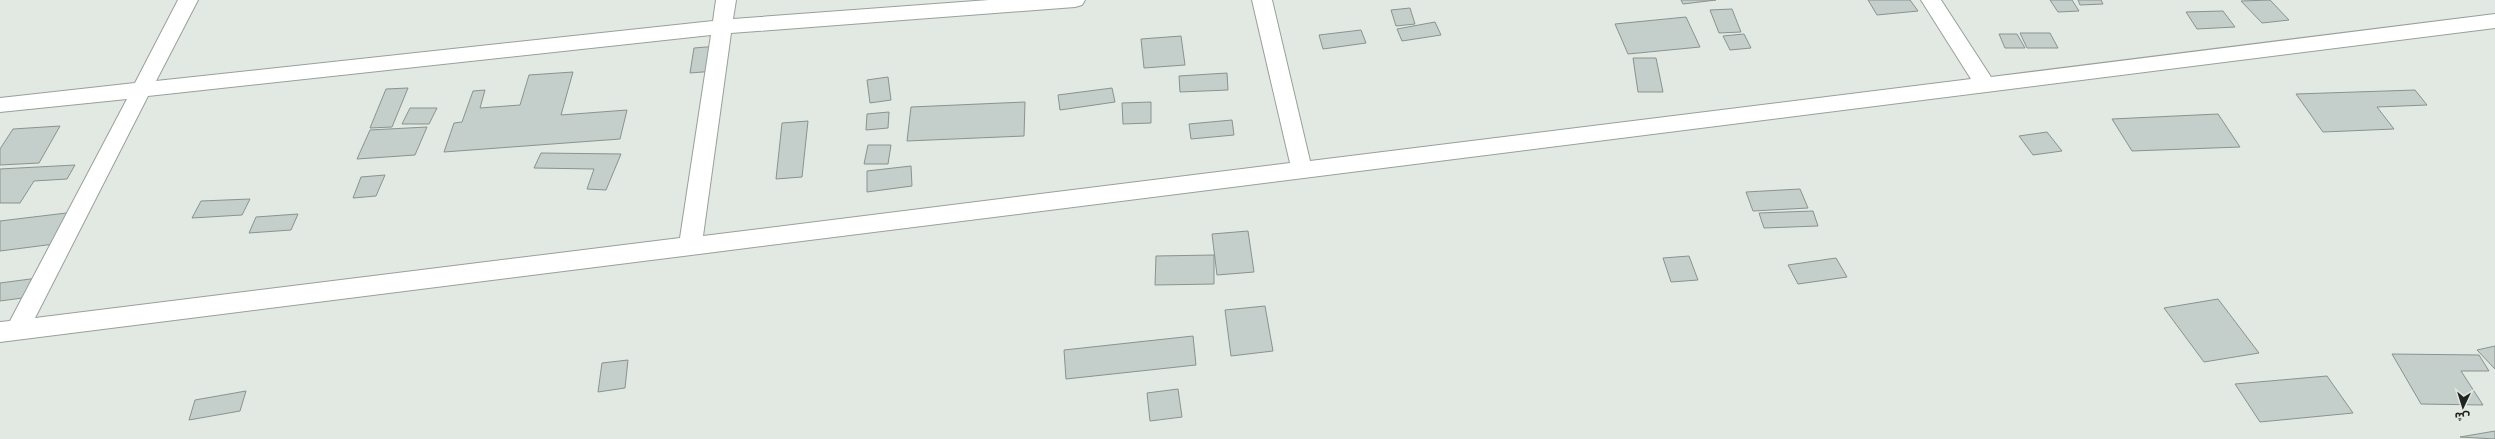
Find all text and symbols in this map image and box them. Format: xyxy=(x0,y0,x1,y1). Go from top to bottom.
north arrow xyxy=(2443,387,2483,427)
text: ش xyxy=(2454,409,2470,423)

